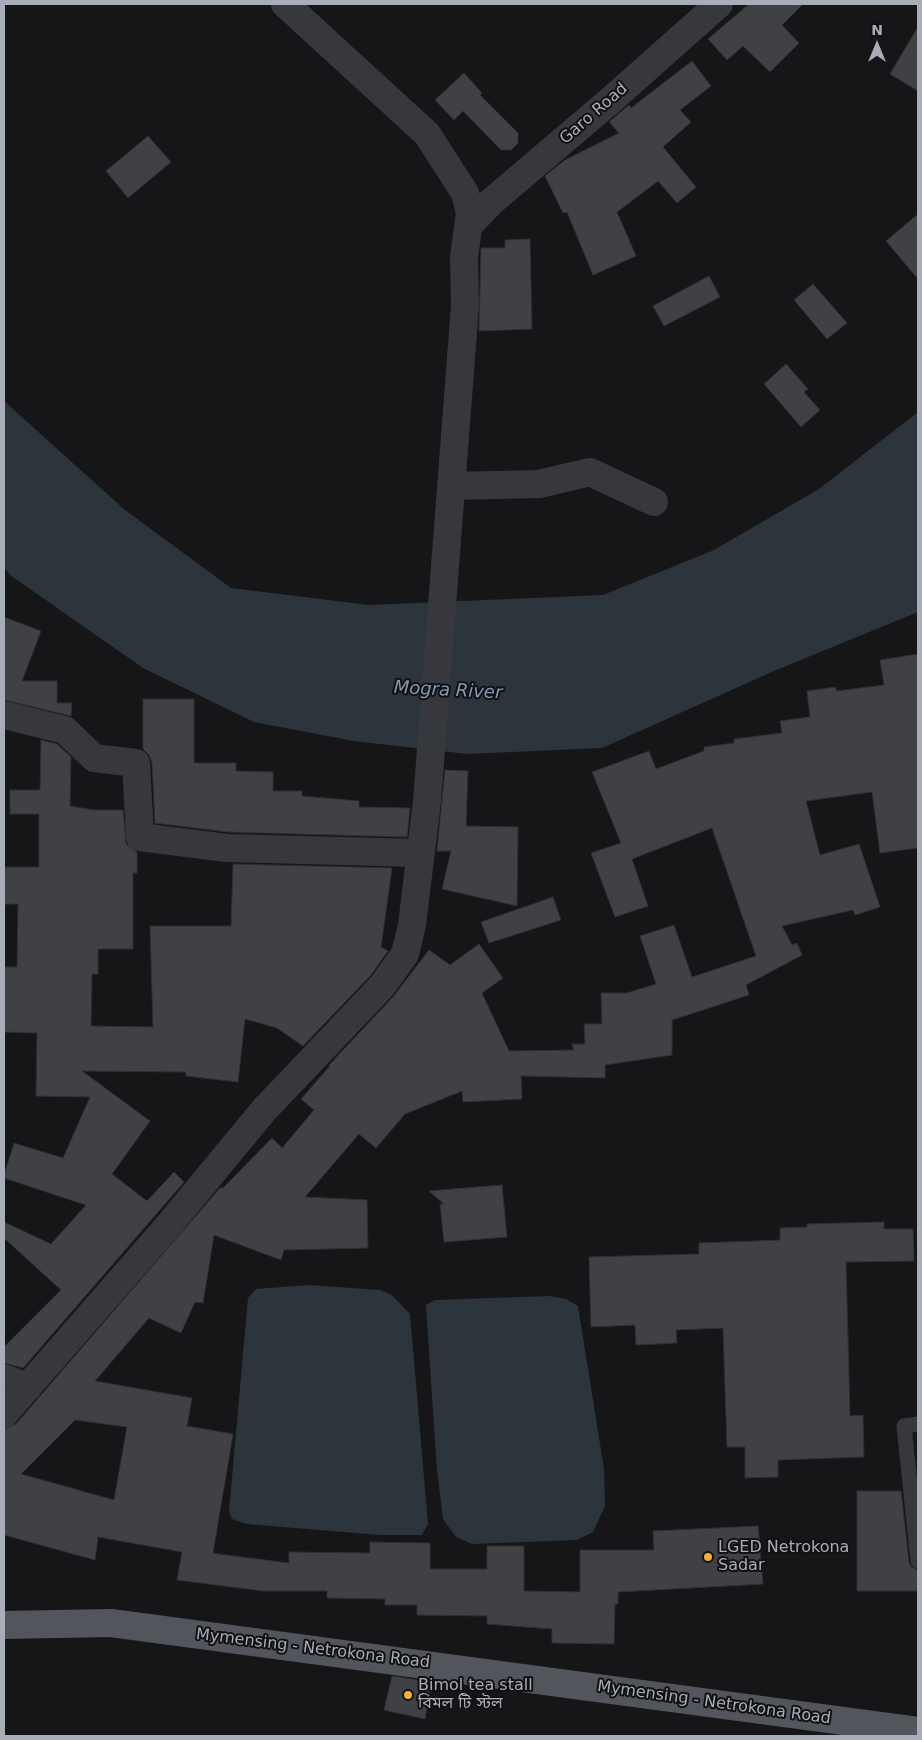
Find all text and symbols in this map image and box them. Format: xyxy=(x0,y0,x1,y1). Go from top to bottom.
north arrow xyxy=(852,20,902,70)
text: N xyxy=(871,22,883,38)
street label: Garo Road xyxy=(556,79,632,149)
water label: Mogra River xyxy=(393,677,503,705)
place label: LGED Netrokona Sadar xyxy=(718,1538,849,1576)
marker: LGED Netrokona Sadar xyxy=(702,1551,714,1563)
street label: Mymensing - Netrokona Road xyxy=(195,1625,431,1673)
place label: Bimol tea stall বিমল টি স্টল xyxy=(418,1676,533,1714)
street label: Mymensing - Netrokona Road xyxy=(596,1677,832,1729)
marker: Bimol tea stall বিমল টি স্টল xyxy=(402,1689,414,1701)

